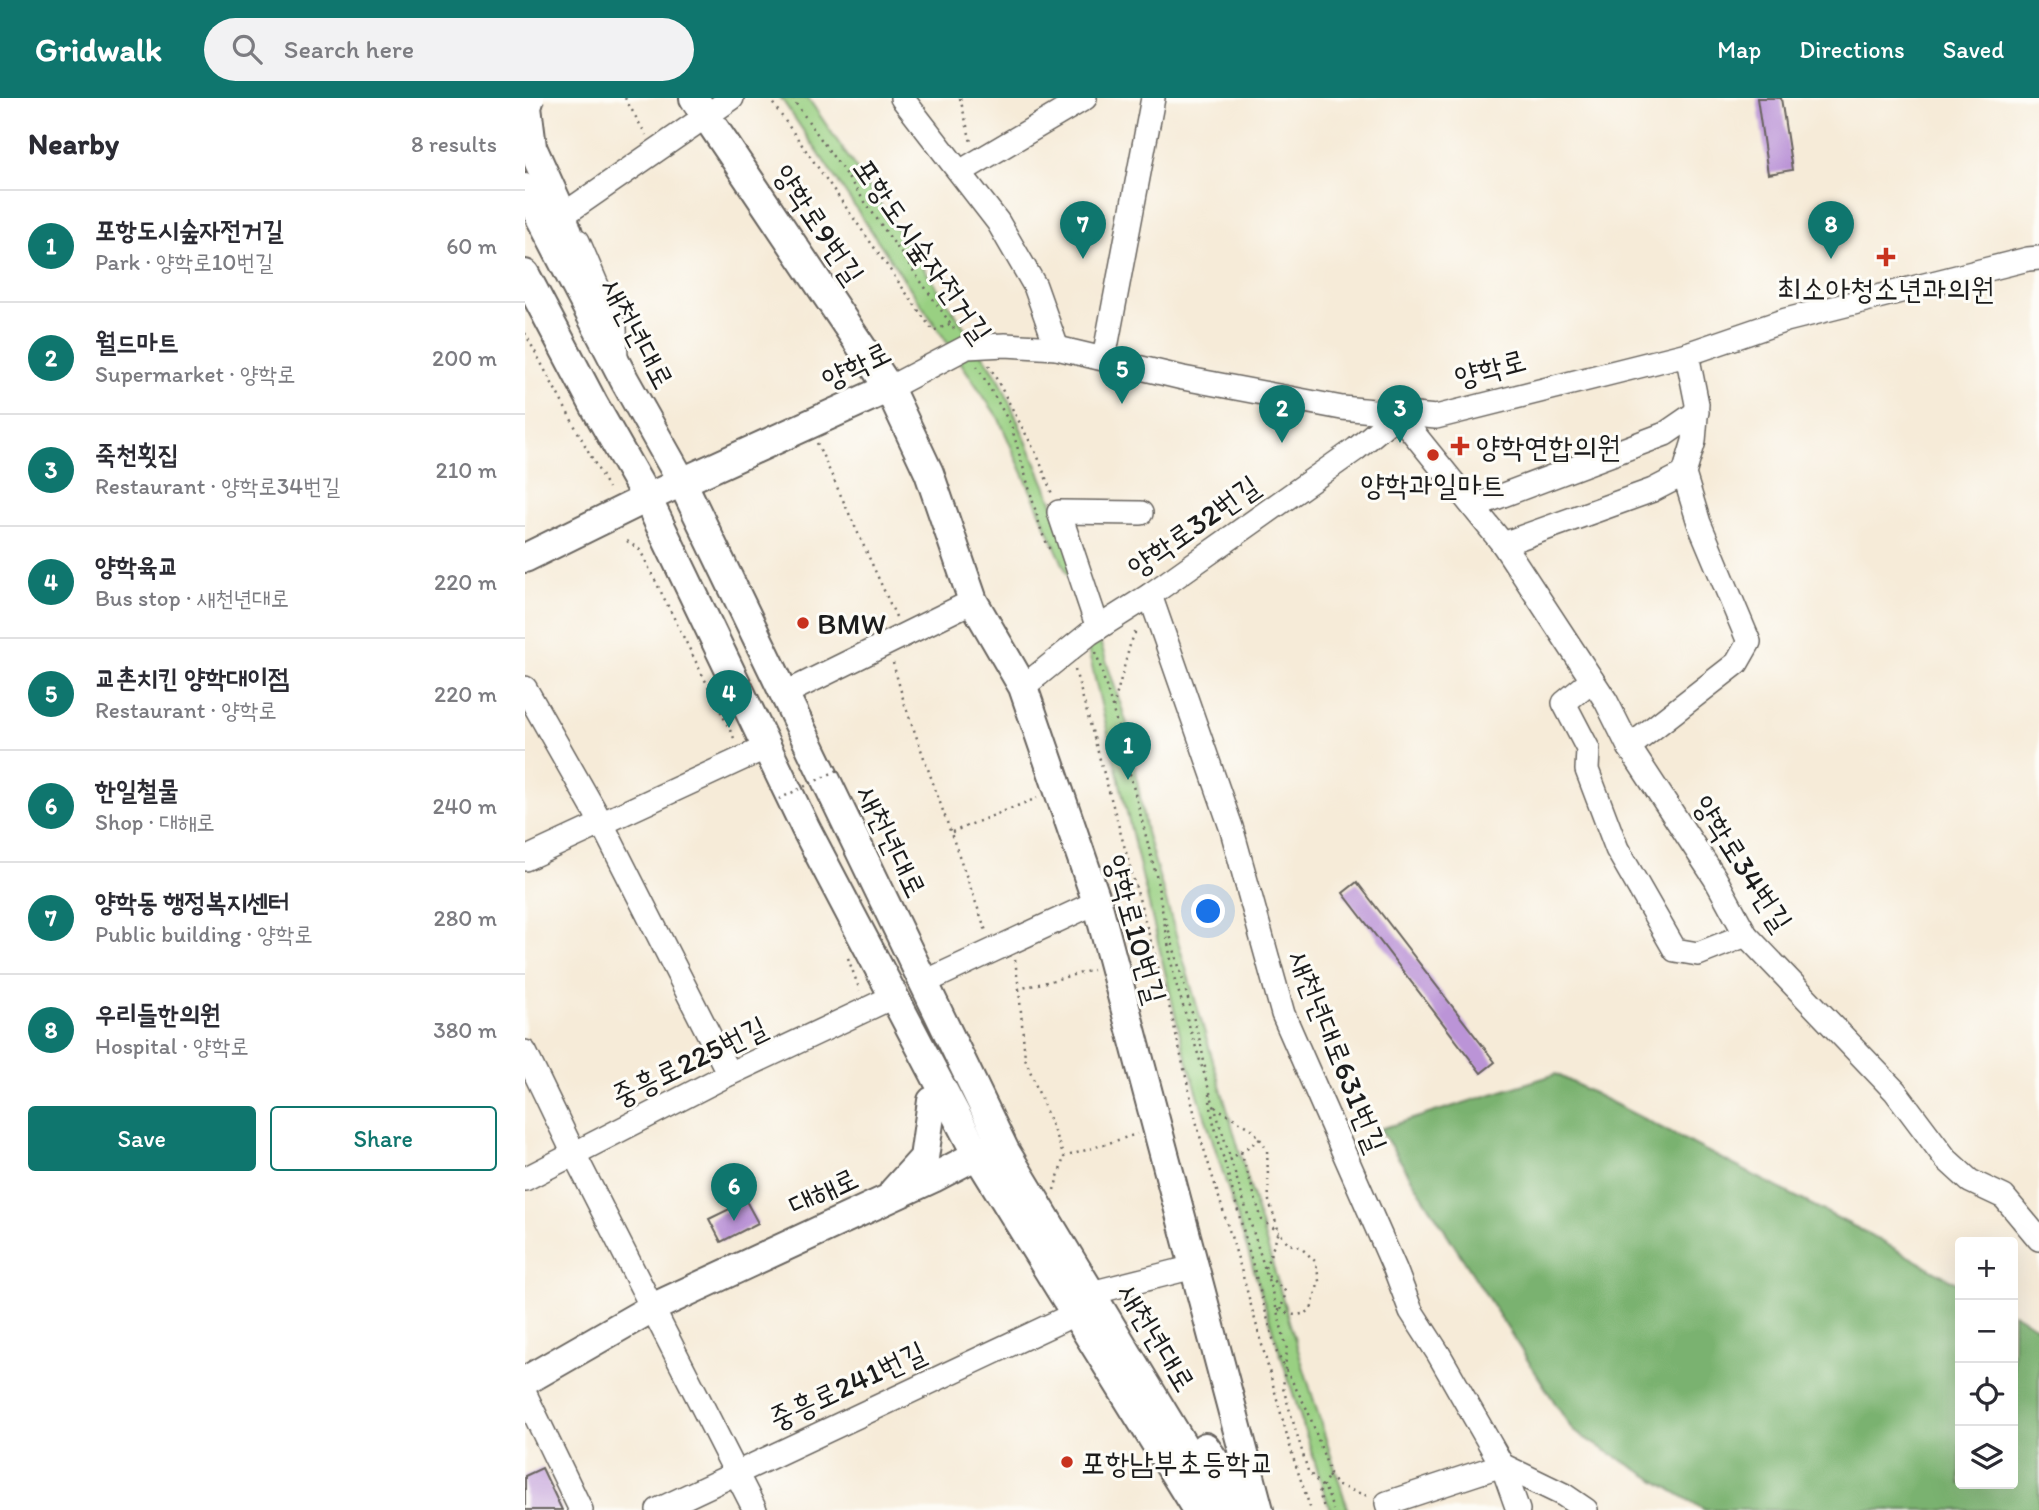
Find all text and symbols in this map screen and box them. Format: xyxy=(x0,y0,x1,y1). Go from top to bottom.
search box xyxy=(204,18,694,81)
text: Gridwalk xyxy=(35,30,162,69)
icon: search xyxy=(228,30,266,68)
text: Search here xyxy=(284,33,414,65)
text: Map xyxy=(1717,35,1761,64)
text: Directions xyxy=(1799,35,1905,64)
text: Saved xyxy=(1943,35,2004,64)
text: Nearby xyxy=(28,125,119,162)
text: 8 results xyxy=(411,130,497,158)
street label: 포항도시숲자전거길 xyxy=(846,150,1000,350)
street label: 양학로9번길 xyxy=(766,157,872,291)
pin: 7 xyxy=(1060,201,1106,259)
pin: 8 xyxy=(1808,201,1854,259)
text: 포항도시숲자전거길 xyxy=(95,214,283,246)
text: 1 xyxy=(46,232,56,260)
text: 60 m xyxy=(446,232,497,260)
marker: 최소아청소년과의원 xyxy=(1876,247,1896,267)
text: Park · 양학로10번길 xyxy=(95,248,274,276)
place label: 최소아청소년과의원 xyxy=(1777,270,1995,307)
street label: 새천년대로 xyxy=(593,271,683,395)
text: 월드마트 xyxy=(95,326,179,358)
street label: 양학로 xyxy=(815,332,897,398)
street label: 양학로 xyxy=(1450,341,1530,395)
text: 2 xyxy=(45,344,57,372)
text: 200 m xyxy=(432,344,497,372)
pin: 5 xyxy=(1099,346,1145,404)
text: Supermarket · 양학로 xyxy=(95,360,296,388)
pin: 2 xyxy=(1259,385,1305,443)
pin: 3 xyxy=(1377,385,1423,443)
place label: 양학연합의원 xyxy=(1476,428,1621,465)
marker: 양학연합의원 xyxy=(1450,436,1470,456)
text: 죽천횟집 xyxy=(95,438,179,470)
marker: 양학과일마트 xyxy=(1425,447,1441,463)
text: 3 xyxy=(45,456,57,484)
text: 210 m xyxy=(436,456,497,484)
place label: 양학과일마트 xyxy=(1361,466,1505,503)
street label: 양학로32번길 xyxy=(1120,467,1266,585)
text: Restaurant · 양학로34번길 xyxy=(95,472,340,500)
text: 양학육교 xyxy=(95,550,179,582)
text: 4 xyxy=(44,568,58,596)
text: 220 m xyxy=(434,568,497,596)
text: Bus stop · 새천년대로 xyxy=(95,584,289,612)
place label: BMW xyxy=(817,605,886,642)
marker: BMW xyxy=(795,615,811,631)
text: 교촌치킨 양학대이점 xyxy=(95,662,289,694)
pin: 4 xyxy=(706,670,752,728)
text: 5 xyxy=(45,680,57,708)
text: 220 m xyxy=(434,680,497,708)
text: Restaurant · 양학로 xyxy=(95,696,277,724)
pin: 1 xyxy=(1105,722,1151,780)
text: 한일철물 xyxy=(95,774,179,806)
street label: 새천년대로 xyxy=(849,779,935,903)
street label: 양학로34번길 xyxy=(1685,788,1801,938)
text: 6 xyxy=(45,792,57,820)
text: 240 m xyxy=(432,792,497,820)
text: Shop · 대해로 xyxy=(95,808,215,836)
street label: 양학로10번길 xyxy=(1097,850,1175,1008)
text: 양학동 행정복지센터 xyxy=(95,886,289,918)
your location xyxy=(1191,894,1225,928)
text: 7 xyxy=(45,904,57,932)
text: 280 m xyxy=(434,904,497,932)
text: Public building · 양학로 xyxy=(95,920,313,948)
street label: 새천년대로631번길 xyxy=(1281,944,1395,1158)
text: 우리들한의원 xyxy=(95,998,221,1030)
street label: 중흥로225번길 xyxy=(605,1008,773,1114)
text: 8 xyxy=(45,1016,57,1044)
text: 380 m xyxy=(433,1016,497,1044)
text: Hospital · 양학로 xyxy=(95,1032,249,1060)
button: Save xyxy=(28,1106,256,1171)
button: Share xyxy=(270,1106,497,1171)
street label: 대해로 xyxy=(782,1159,864,1223)
pin: 6 xyxy=(711,1163,757,1221)
map controls xyxy=(1955,1237,2018,1489)
button: + xyxy=(1955,1237,2018,1300)
street label: 새천년대로 xyxy=(1110,1276,1204,1398)
button: − xyxy=(1955,1300,2018,1363)
street label: 중흥로241번길 xyxy=(763,1333,931,1437)
button: locate xyxy=(1955,1363,2018,1426)
button: layers xyxy=(1955,1426,2018,1489)
place label: 포항남부초등학교 xyxy=(1081,1444,1274,1481)
marker: 포항남부초등학교 xyxy=(1059,1454,1075,1470)

